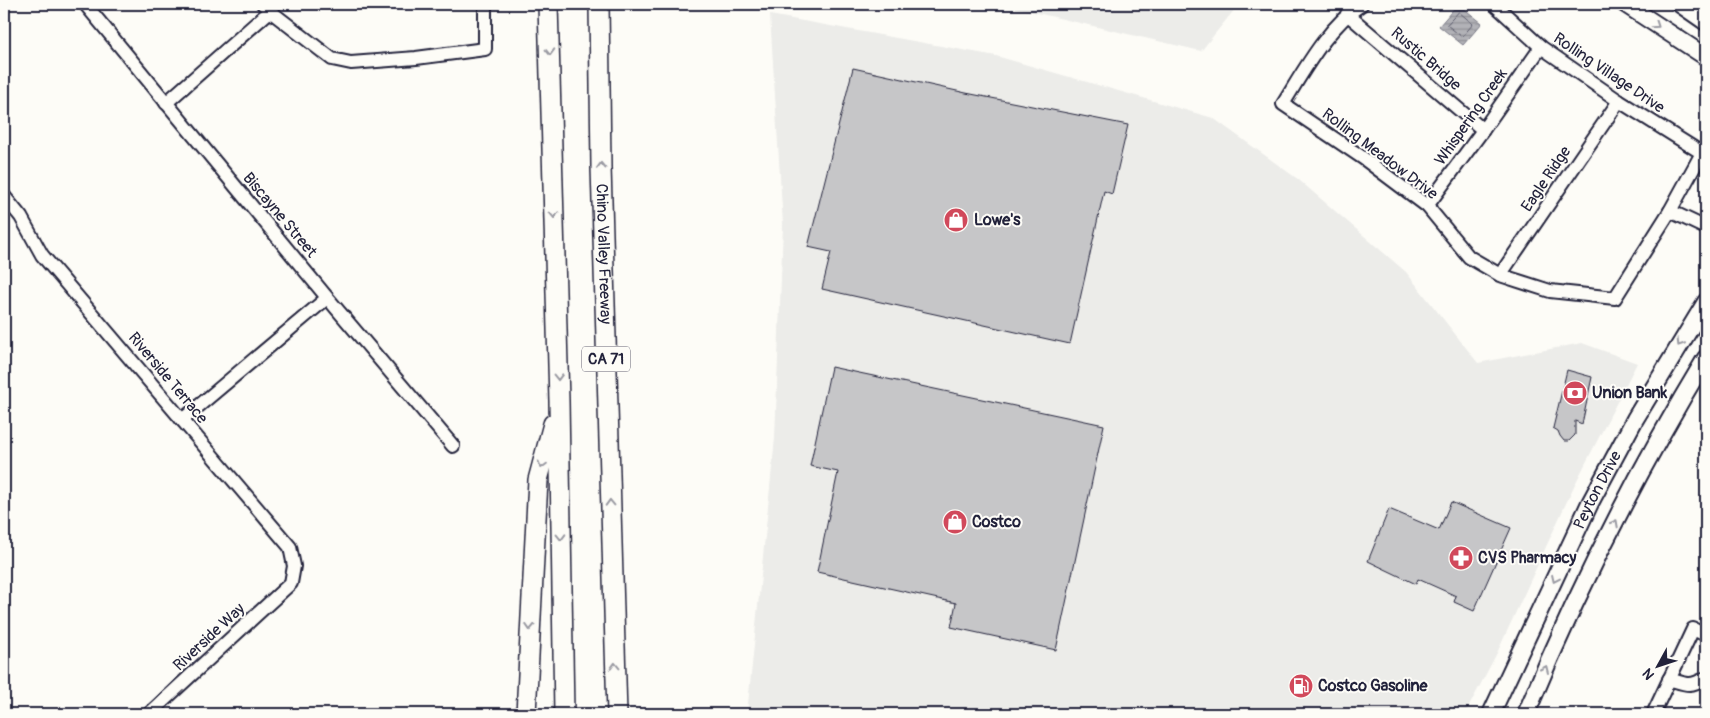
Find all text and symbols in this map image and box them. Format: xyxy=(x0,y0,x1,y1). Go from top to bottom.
one-way arrow xyxy=(1651,19,1660,28)
street label: Rustic Bridge xyxy=(1387,23,1465,95)
street label: Rolling Village Drive xyxy=(1550,28,1668,118)
one-way arrow xyxy=(544,49,555,57)
street label: Whispering Creek xyxy=(1430,65,1512,169)
street label: Rolling Meadow Drive xyxy=(1318,104,1442,204)
street label: Eagle Ridge xyxy=(1517,142,1575,216)
one-way arrow xyxy=(596,161,607,169)
street label: Biscayne Street xyxy=(239,168,322,262)
street label: Chino Valley Freeway xyxy=(591,183,616,325)
shop icon: Lowe's xyxy=(943,207,969,233)
place label: Lowe's xyxy=(974,210,1021,230)
one-way arrow xyxy=(549,212,559,219)
street label: Riverside Terrace xyxy=(124,328,212,428)
one-way arrow xyxy=(1677,337,1687,346)
road number: CA 71 xyxy=(582,346,630,372)
one-way arrow xyxy=(553,374,563,382)
bank icon: Union Bank xyxy=(1562,380,1588,406)
place label: Union Bank xyxy=(1592,383,1668,403)
street label: Peyton Drive xyxy=(1569,447,1626,532)
one-way arrow xyxy=(537,460,547,469)
one-way arrow xyxy=(605,499,616,507)
shop icon: Costco xyxy=(942,509,968,535)
place label: Costco xyxy=(972,512,1021,532)
one-way arrow xyxy=(1609,519,1619,528)
one-way arrow xyxy=(556,534,566,541)
pharmacy icon: CVS Pharmacy xyxy=(1448,545,1474,571)
place label: CVS Pharmacy xyxy=(1478,548,1577,568)
one-way arrow xyxy=(1551,573,1561,582)
street label: Riverside Way xyxy=(169,599,249,675)
one-way arrow xyxy=(525,623,536,631)
north arrow xyxy=(1632,640,1682,690)
one-way arrow xyxy=(610,661,621,669)
one-way arrow xyxy=(1538,665,1549,674)
text: N xyxy=(1639,665,1658,683)
fuel station icon: Costco Gasoline xyxy=(1288,673,1314,699)
place label: Costco Gasoline xyxy=(1318,676,1429,696)

